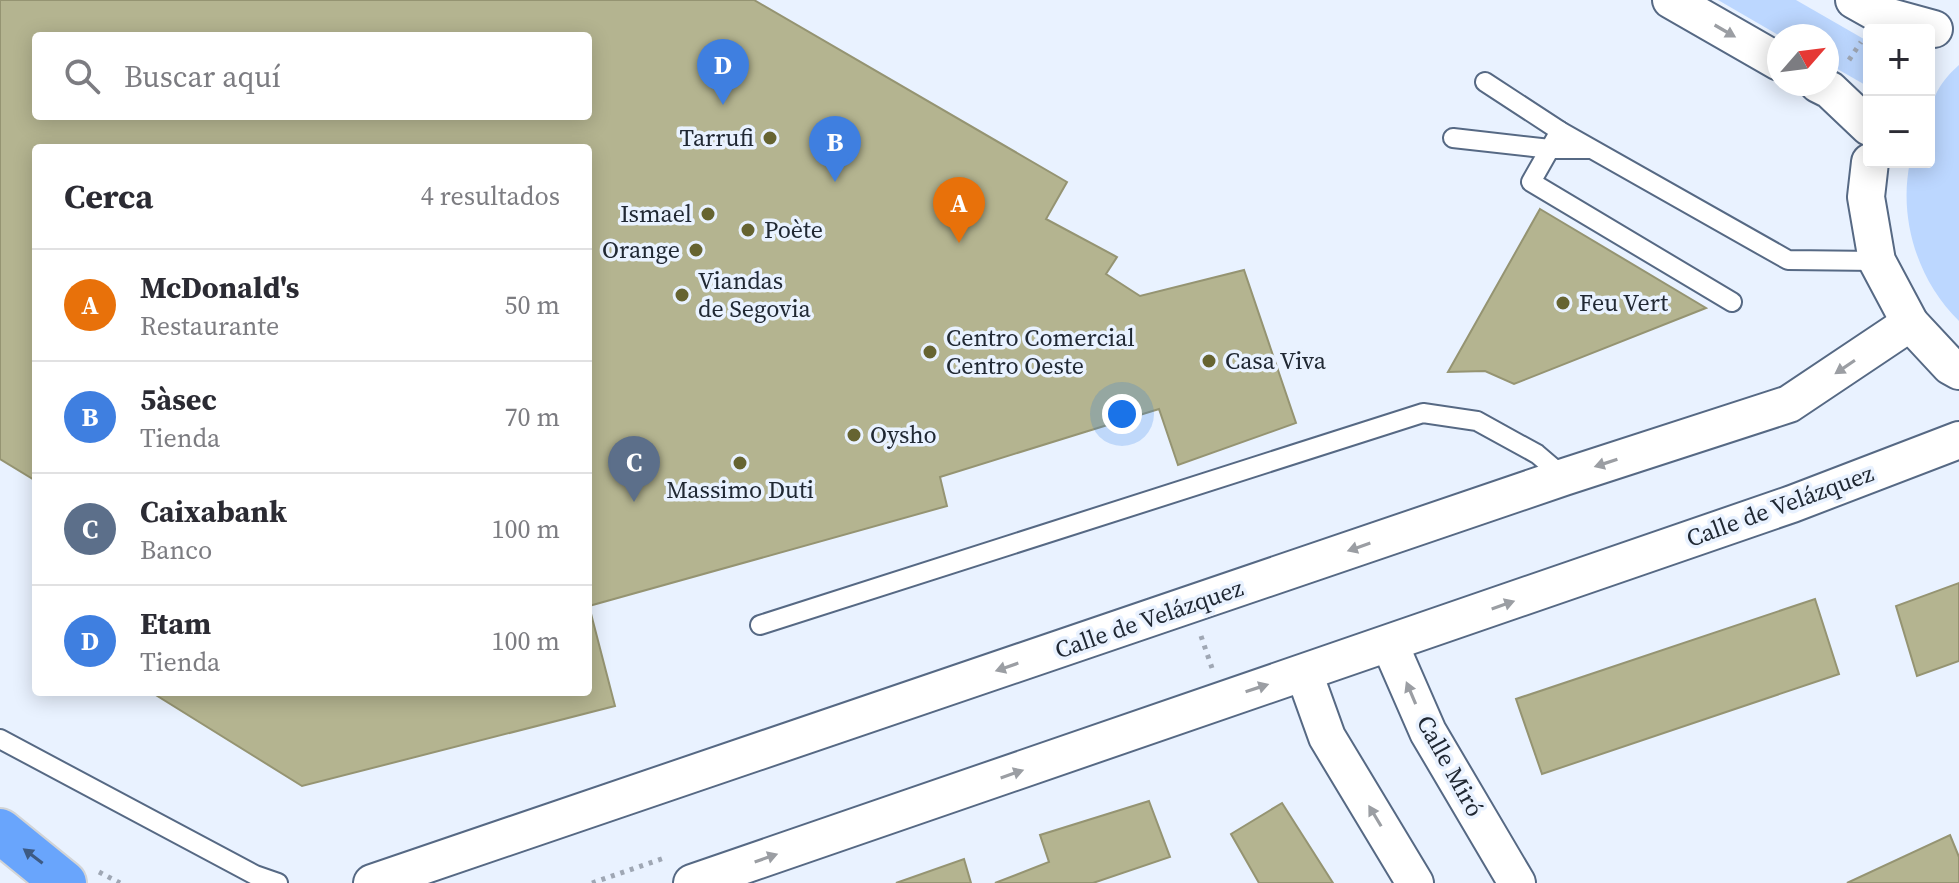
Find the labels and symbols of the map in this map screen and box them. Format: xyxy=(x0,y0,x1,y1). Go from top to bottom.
one-way arrow xyxy=(1714,24,1736,38)
north arrow xyxy=(1767,24,1839,96)
pin: D xyxy=(697,39,749,105)
pin: B xyxy=(809,116,861,182)
place label: Tarrufi xyxy=(680,121,754,154)
marker: Tarrufi xyxy=(761,129,779,147)
pin: A xyxy=(933,177,985,243)
place label: Ismael xyxy=(620,197,692,230)
marker: Ismael xyxy=(699,205,717,223)
place label: Poète xyxy=(764,213,823,246)
marker: Poète xyxy=(739,221,757,239)
place label: Orange xyxy=(602,233,680,266)
marker: Orange xyxy=(687,241,705,259)
place label: Viandas de Segovia xyxy=(698,264,812,325)
marker: Viandas de Segovia xyxy=(673,286,691,304)
place label: Feu Vert xyxy=(1579,286,1668,319)
marker: Feu Vert xyxy=(1554,294,1572,312)
place label: Centro Comercial Centro Oeste xyxy=(946,321,1135,382)
marker: Centro Comercial Centro Oeste xyxy=(921,343,939,361)
place label: Casa Viva xyxy=(1225,344,1327,377)
marker: Casa Viva xyxy=(1200,352,1218,370)
one-way arrow xyxy=(1834,359,1855,374)
your location xyxy=(1102,394,1142,434)
place label: Oysho xyxy=(870,418,937,451)
marker: Oysho xyxy=(845,426,863,444)
pin: C xyxy=(608,436,660,502)
marker: Massimo Duti xyxy=(731,454,749,472)
street label: Calle de Velázquez xyxy=(1682,456,1878,555)
one-way arrow xyxy=(1593,458,1617,470)
place label: Massimo Duti xyxy=(666,473,814,506)
one-way arrow xyxy=(1347,541,1371,553)
street label: Calle de Velázquez xyxy=(1050,571,1247,666)
one-way arrow xyxy=(1492,598,1516,611)
one-way arrow xyxy=(995,662,1019,674)
one-way arrow xyxy=(1245,681,1269,694)
one-way arrow xyxy=(1404,681,1418,705)
street label: Calle Miró xyxy=(1409,709,1492,822)
one-way arrow xyxy=(1000,767,1024,779)
one-way arrow xyxy=(1368,805,1382,827)
one-way arrow xyxy=(23,849,43,865)
one-way arrow xyxy=(754,851,778,863)

